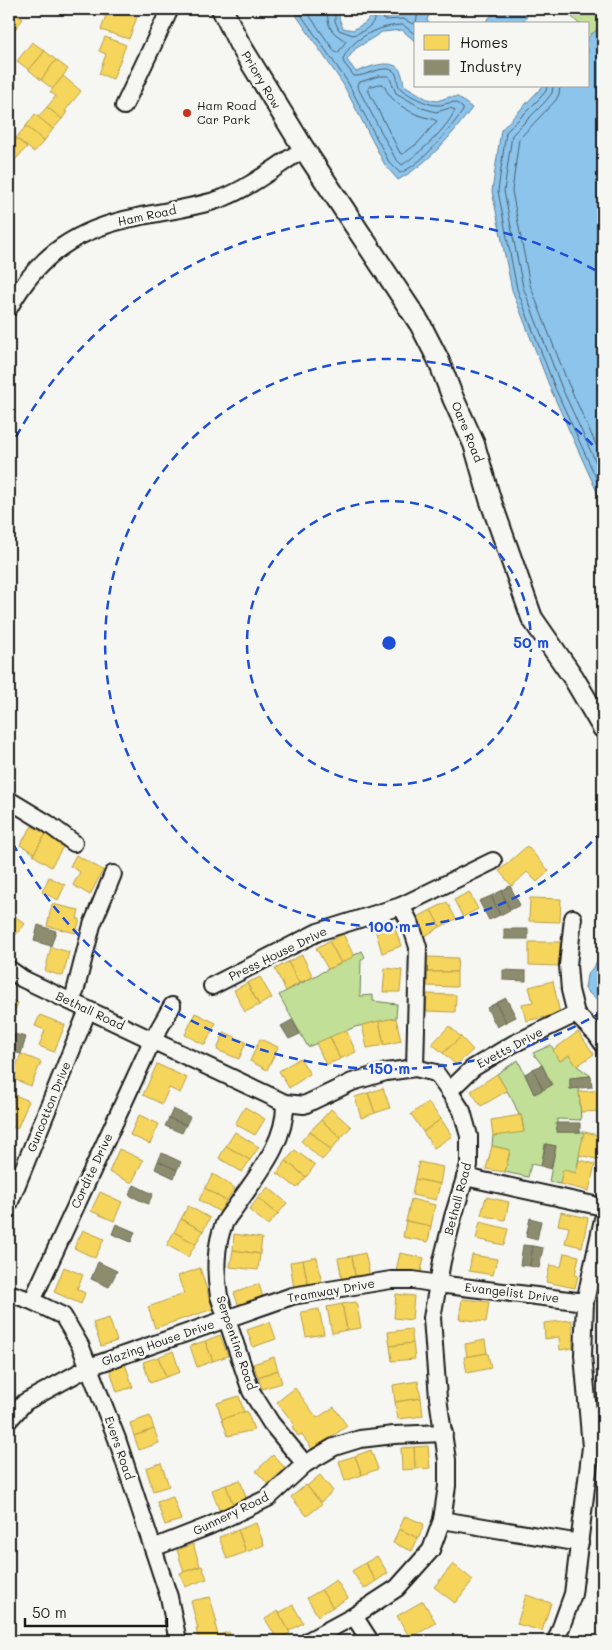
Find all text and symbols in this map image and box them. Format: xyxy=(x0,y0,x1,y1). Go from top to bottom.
legend xyxy=(414,22,590,88)
text: Homes xyxy=(460,32,508,52)
street label: Priory Row xyxy=(238,48,285,111)
text: Industry xyxy=(460,56,522,76)
place label: Ham Road Car Park xyxy=(197,97,257,127)
marker: Ham Road Car Park xyxy=(181,107,193,119)
street label: Ham Road xyxy=(116,201,178,229)
street label: Oare Road xyxy=(448,399,488,465)
text: 50 m xyxy=(513,632,549,652)
centre of rings xyxy=(380,634,398,652)
text: 100 m xyxy=(367,916,411,936)
street label: Press House Drive xyxy=(226,922,329,984)
street label: Bethall Road xyxy=(53,987,128,1033)
street label: Evetts Drive xyxy=(474,1023,545,1071)
text: 150 m xyxy=(368,1058,410,1078)
street label: Guncotton Drive xyxy=(23,1059,74,1154)
street label: Cordite Drive xyxy=(67,1130,116,1211)
street label: Bethall Road xyxy=(440,1160,474,1237)
street label: Tramway Drive xyxy=(286,1274,376,1306)
street label: Evangelist Drive xyxy=(464,1278,560,1306)
street label: Serpentine Road xyxy=(213,1294,261,1392)
street label: Glazing House Drive xyxy=(99,1315,216,1369)
street label: Evers Road xyxy=(102,1414,138,1482)
street label: Gunnery Road xyxy=(190,1488,271,1538)
scale bar xyxy=(25,1595,168,1627)
text: 50 m xyxy=(32,1602,67,1622)

